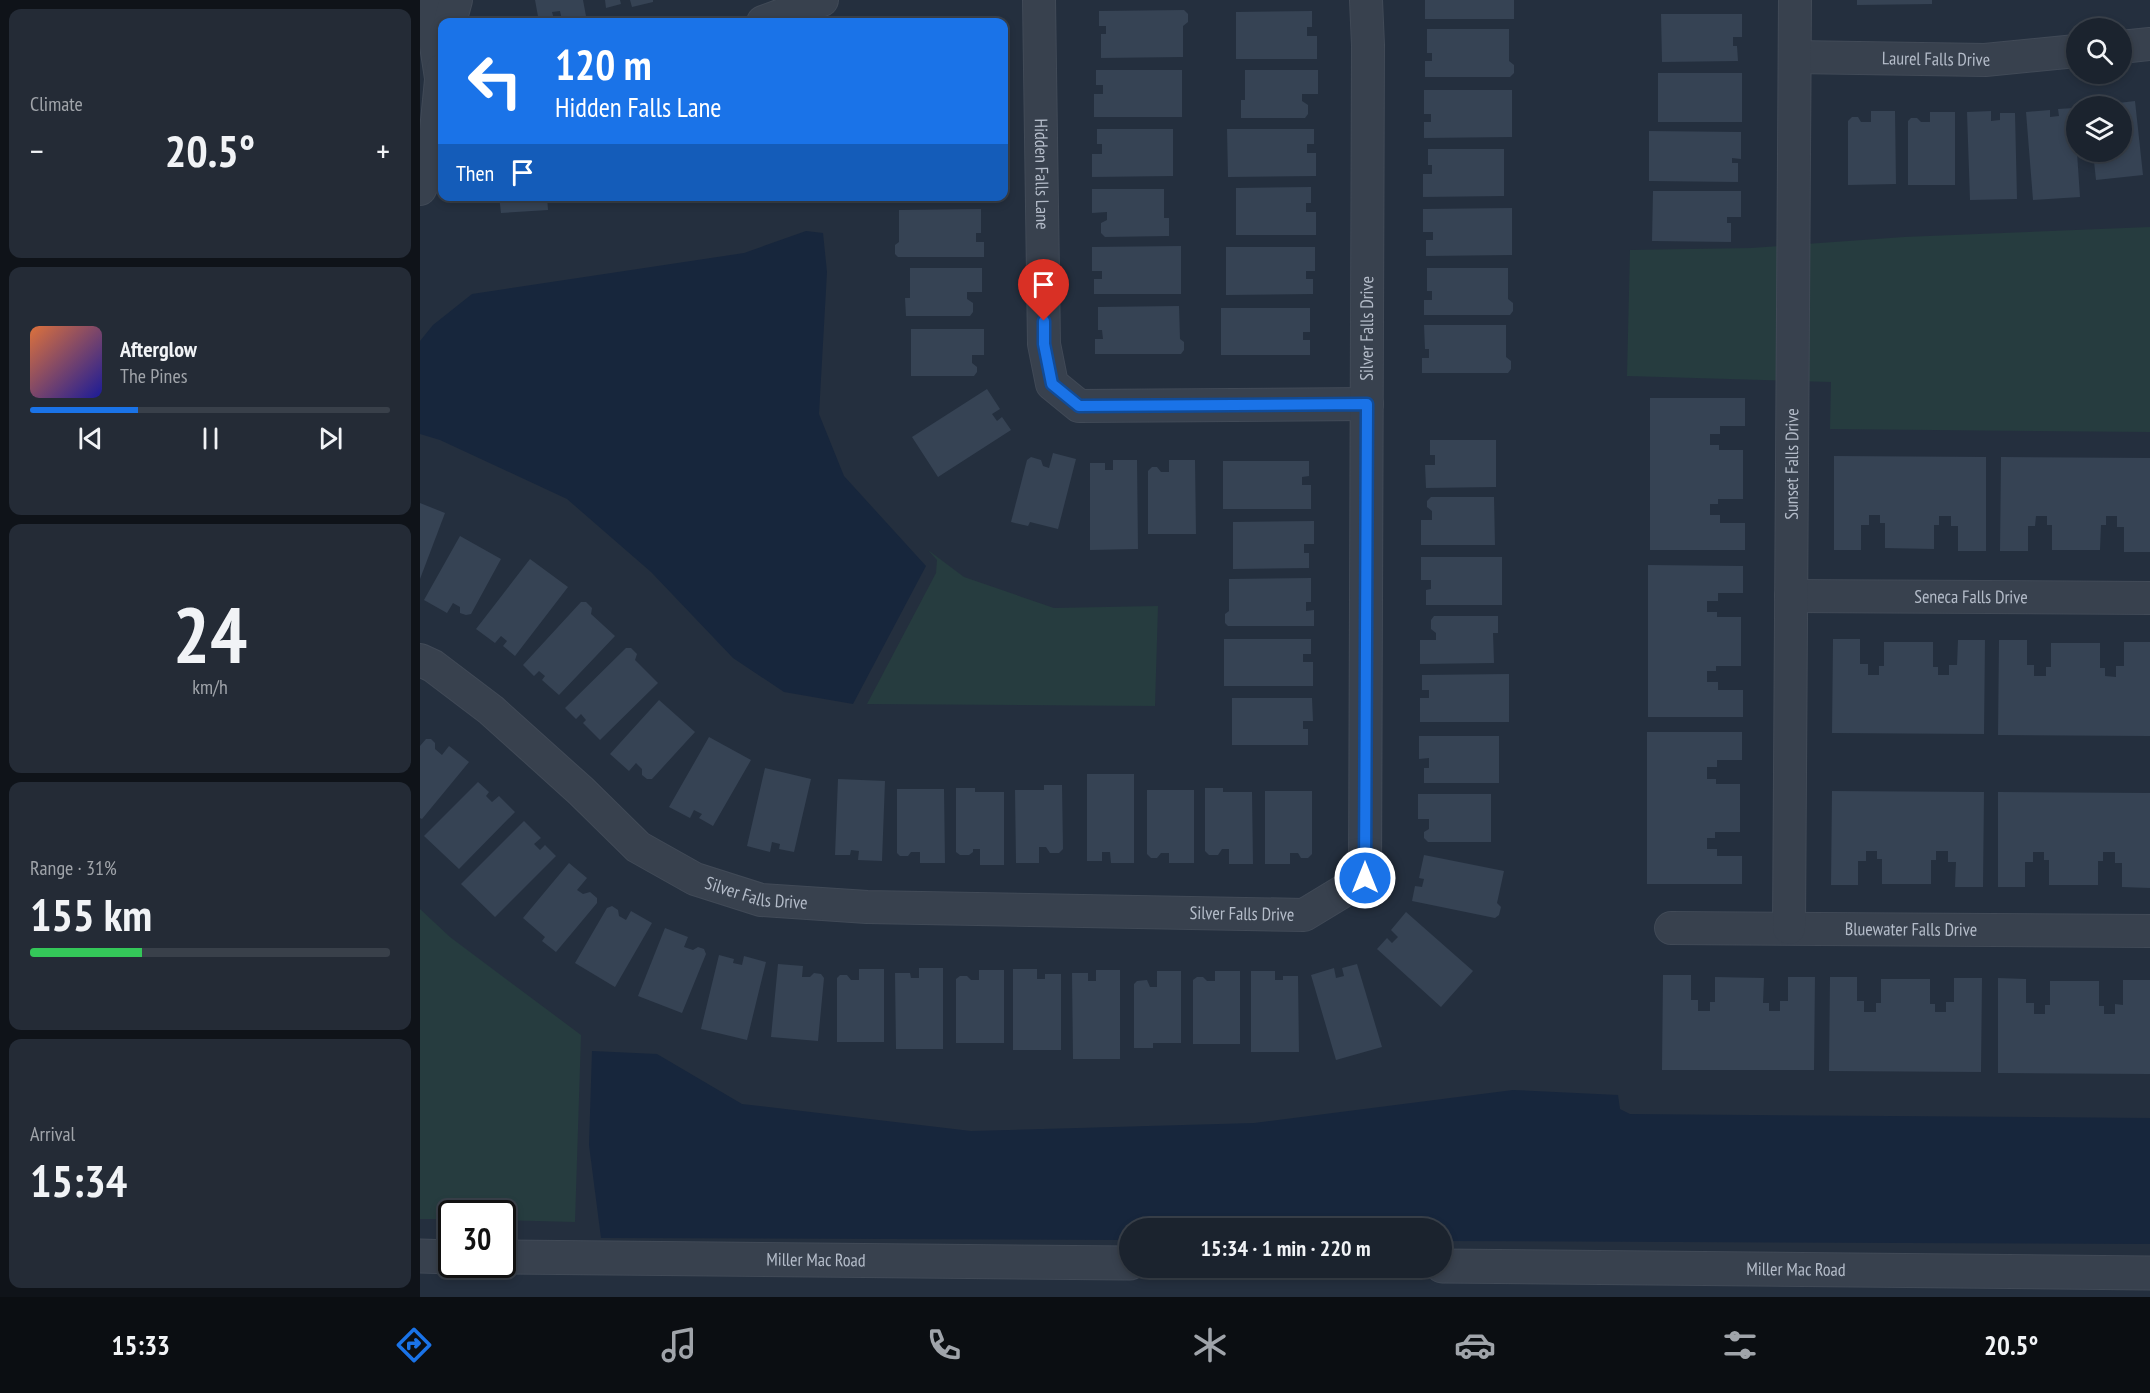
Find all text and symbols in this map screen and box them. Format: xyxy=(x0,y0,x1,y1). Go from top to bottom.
map controls xyxy=(2066,18,2132,162)
button: search xyxy=(2066,18,2132,84)
text: 120 m xyxy=(555,37,652,92)
icon: left xyxy=(456,42,534,120)
street label: Laurel Falls Drive xyxy=(1882,46,1991,71)
text: Hidden Falls Lane xyxy=(555,90,721,124)
text: Climate xyxy=(30,91,83,117)
button: layers xyxy=(2066,96,2132,162)
street label: Hidden Falls Lane xyxy=(1030,118,1054,230)
text: 20.5° xyxy=(165,121,255,179)
text: − xyxy=(30,129,44,172)
text: + xyxy=(376,129,390,172)
icon: arrive xyxy=(506,156,539,189)
text: Then xyxy=(456,159,494,187)
pin xyxy=(1018,259,1069,321)
icon: arrive xyxy=(1027,268,1060,301)
street label: Silver Falls Drive xyxy=(1355,276,1378,381)
text: Afterglow xyxy=(120,335,197,363)
text: The Pines xyxy=(120,363,187,389)
street label: Sunset Falls Drive xyxy=(1780,408,1803,520)
icon: previous xyxy=(74,422,107,455)
icon: pause xyxy=(194,422,227,455)
icon: next xyxy=(314,422,347,455)
text: 24 xyxy=(173,584,247,685)
street label: Seneca Falls Drive xyxy=(1914,585,2028,608)
text: km/h xyxy=(192,674,228,700)
position arrow xyxy=(1333,846,1397,910)
text: Range · 31% xyxy=(30,855,117,881)
street label: Silver Falls Drive xyxy=(702,871,808,914)
text: 155 km xyxy=(30,885,152,943)
street label: Silver Falls Drive xyxy=(1189,901,1295,926)
street label: Bluewater Falls Drive xyxy=(1845,917,1977,941)
text: Arrival xyxy=(30,1121,75,1147)
text: 15:34 xyxy=(30,1151,127,1209)
speed limit sign: 30 xyxy=(438,1200,516,1278)
text: 15:34 · 1 min · 220 m xyxy=(1200,1234,1371,1262)
street label: Miller Mac Road xyxy=(766,1248,866,1271)
street label: Miller Mac Road xyxy=(1746,1257,1846,1281)
icon: directions xyxy=(393,1324,435,1366)
icon: music xyxy=(658,1324,700,1366)
icon: phone xyxy=(923,1324,965,1366)
icon: climate xyxy=(1189,1324,1231,1366)
icon: car xyxy=(1454,1324,1496,1366)
icon: filters xyxy=(1719,1324,1761,1366)
text: 15:33 xyxy=(112,1328,170,1362)
text: 20.5° xyxy=(1984,1328,2038,1362)

